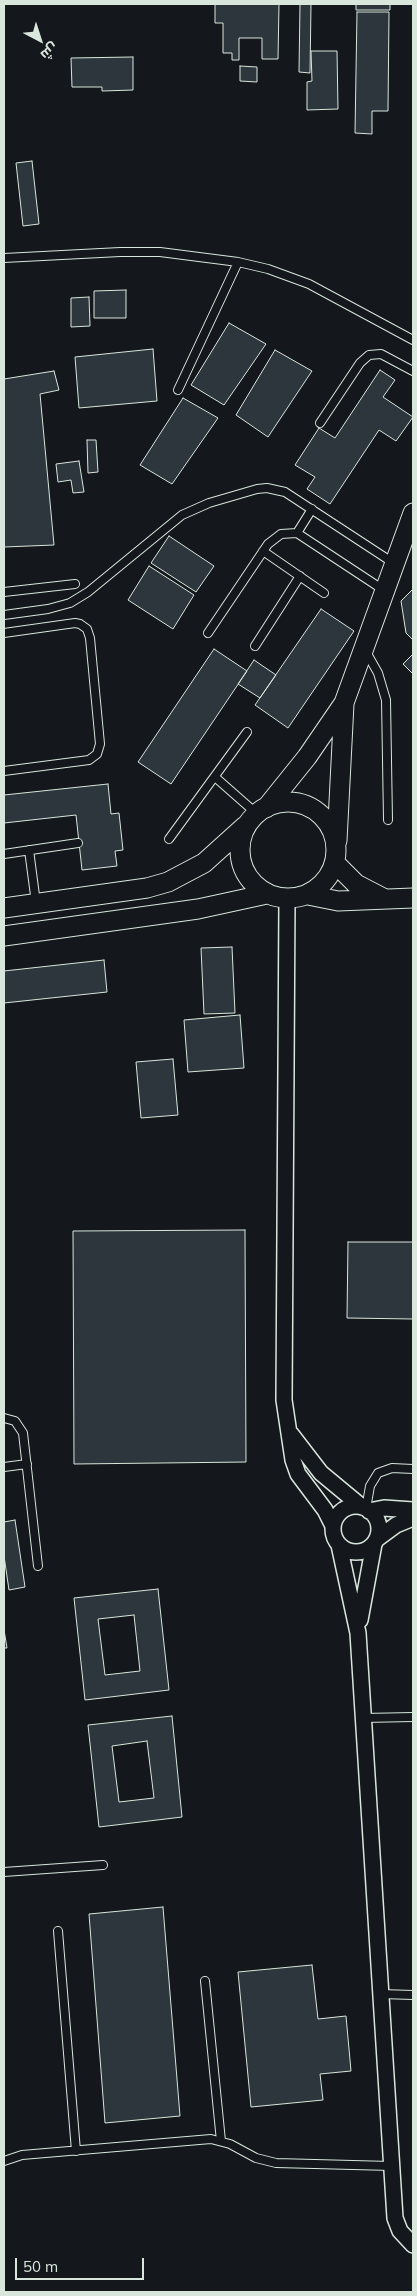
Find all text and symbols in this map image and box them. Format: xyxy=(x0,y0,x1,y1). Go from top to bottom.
north arrow xyxy=(15,15,65,65)
text: ش xyxy=(37,39,62,64)
scale bar xyxy=(18,2248,146,2280)
text: 50 m xyxy=(23,2257,58,2276)

